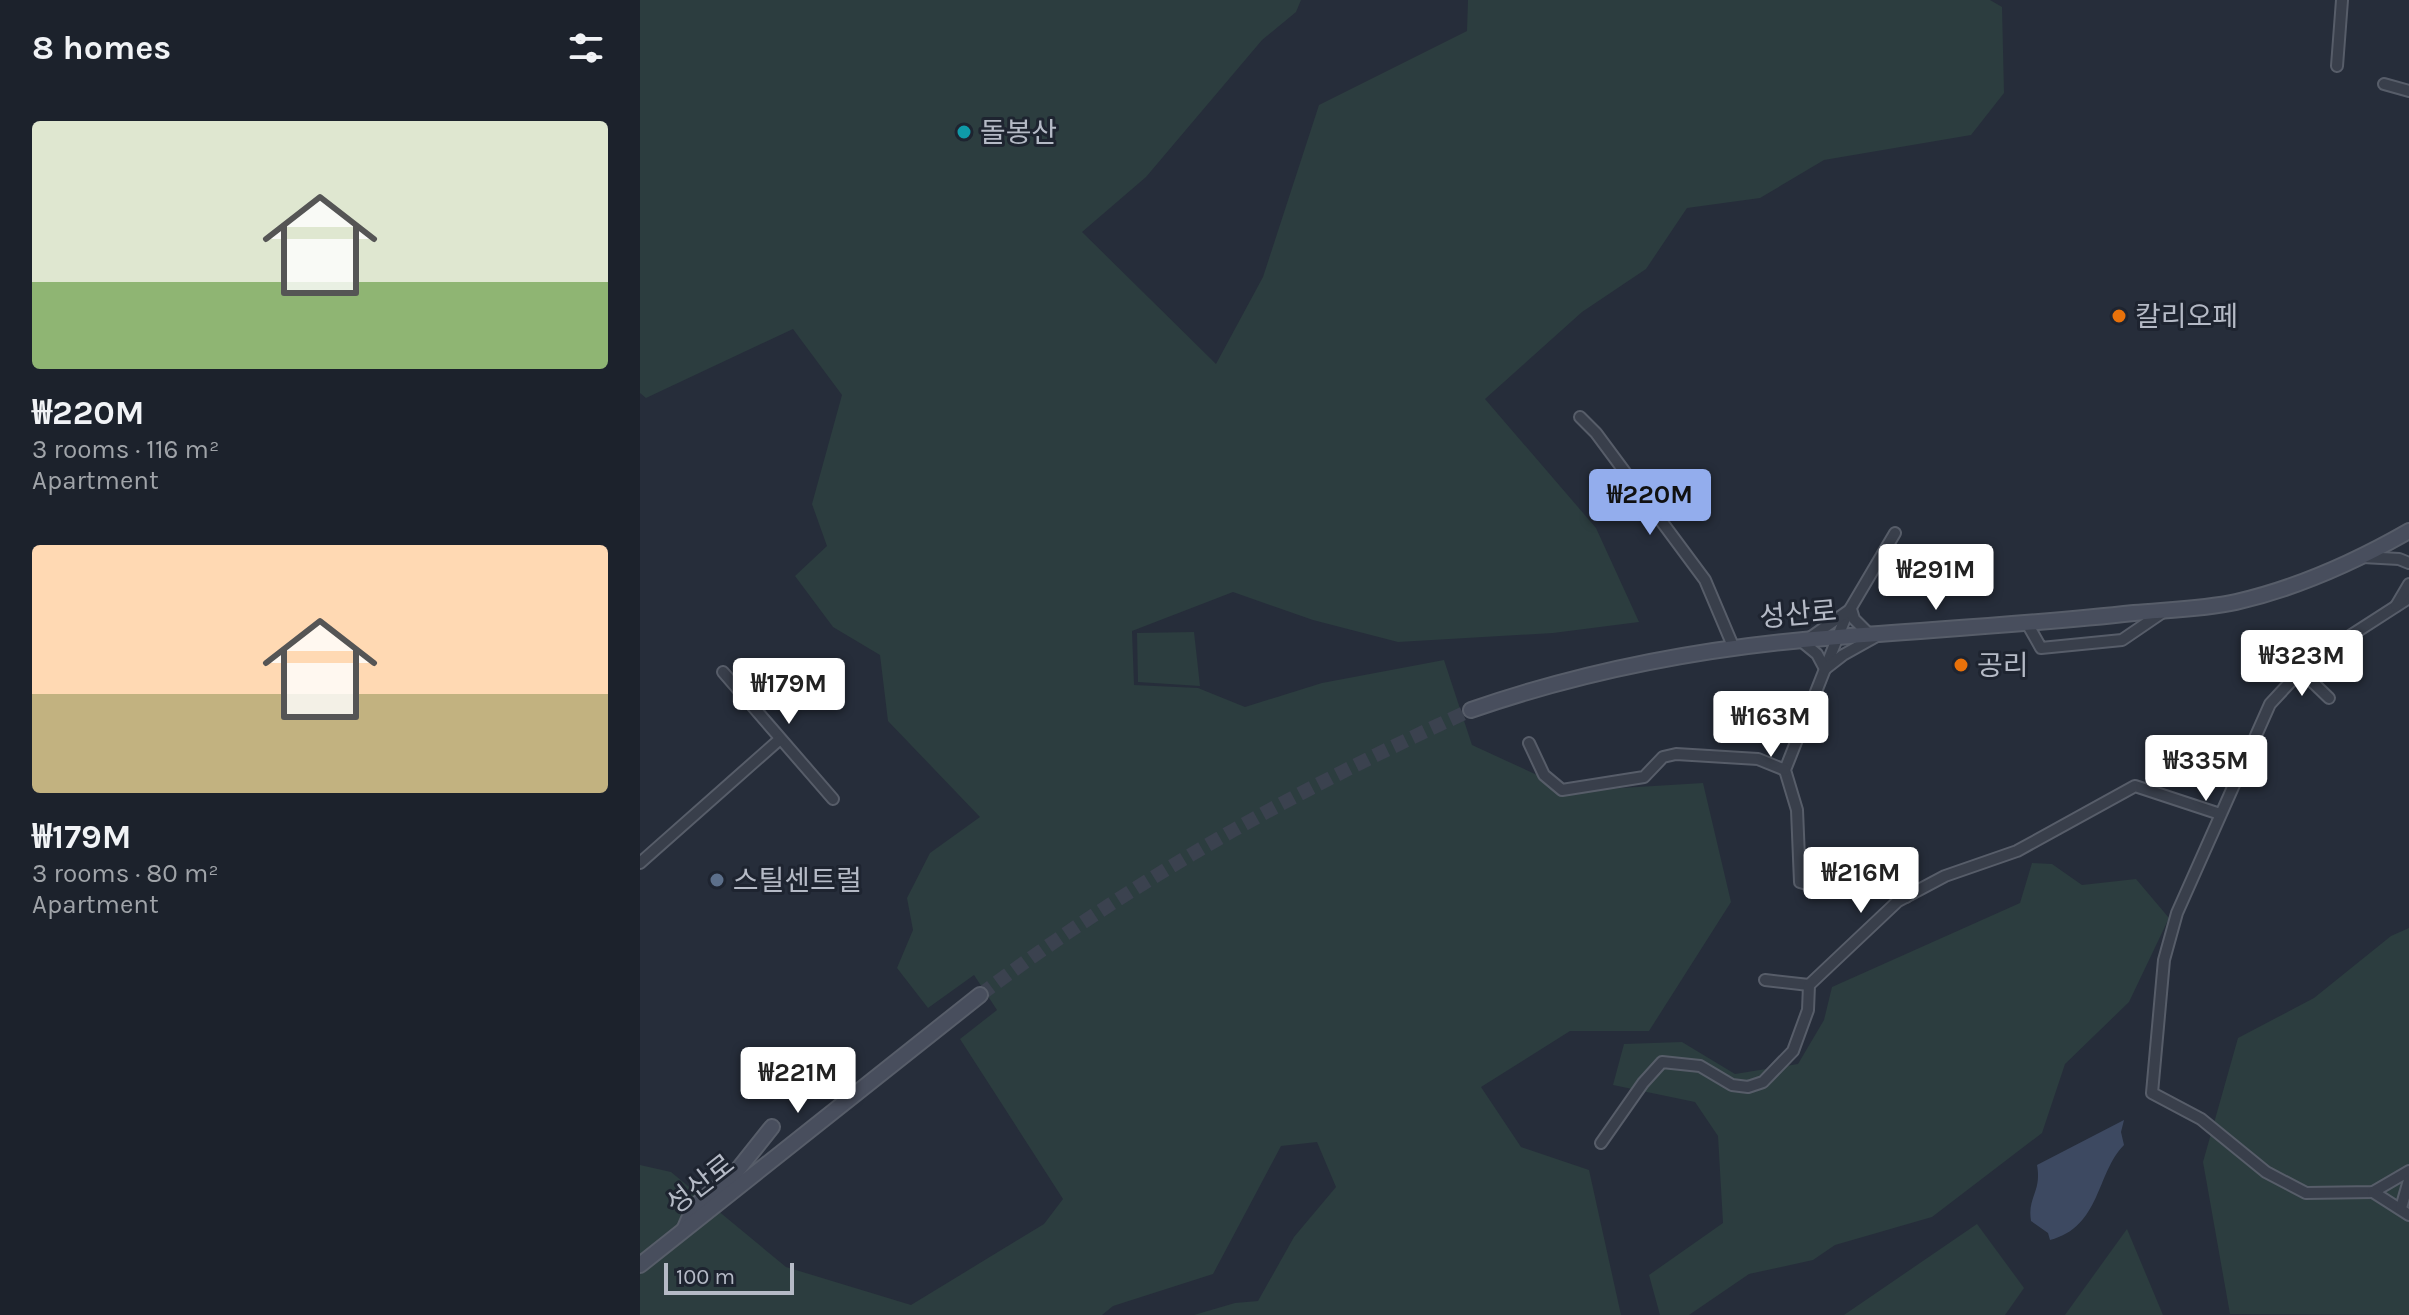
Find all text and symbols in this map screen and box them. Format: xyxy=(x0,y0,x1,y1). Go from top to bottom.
icon: filters xyxy=(564,26,608,70)
text: 8 homes xyxy=(32,28,171,68)
place label: 돌봉산 xyxy=(980,116,1057,149)
marker: 돌봉산 xyxy=(955,123,973,141)
icon: home xyxy=(248,173,392,317)
place label: 칼리오페 xyxy=(2135,300,2238,333)
marker: 칼리오페 xyxy=(2110,307,2128,325)
text: ₩220M xyxy=(32,393,144,433)
text: 3 rooms · 116 m² xyxy=(32,434,219,465)
text: Apartment xyxy=(32,465,159,496)
pin: ₩220M xyxy=(1594,469,1706,537)
text: ₩220M xyxy=(1607,479,1693,510)
pin: ₩291M xyxy=(1880,544,1992,612)
text: ₩291M xyxy=(1897,554,1975,585)
street label: 성산로 xyxy=(1758,594,1838,634)
icon: home xyxy=(248,597,392,741)
pin: ₩323M xyxy=(2246,630,2358,698)
text: ₩323M xyxy=(2259,640,2345,671)
place label: 공리 xyxy=(1977,649,2029,682)
marker: 공리 xyxy=(1952,656,1970,674)
pin: ₩179M xyxy=(733,658,845,726)
text: ₩179M xyxy=(751,668,827,699)
pin: ₩163M xyxy=(1715,691,1827,759)
text: ₩163M xyxy=(1731,701,1811,732)
pin: ₩335M xyxy=(2150,735,2262,803)
text: ₩335M xyxy=(2163,745,2249,776)
text: ₩179M xyxy=(32,817,132,857)
pin: ₩216M xyxy=(1805,847,1917,915)
text: ₩216M xyxy=(1822,857,1900,888)
text: 3 rooms · 80 m² xyxy=(32,858,219,889)
place label: 스틸센트럴 xyxy=(733,864,862,897)
marker: 스틸센트럴 xyxy=(708,871,726,889)
text: Apartment xyxy=(32,889,159,920)
pin: ₩221M xyxy=(742,1047,854,1115)
text: ₩221M xyxy=(759,1057,837,1088)
street label: 성산로 xyxy=(659,1147,741,1221)
scale bar xyxy=(664,1259,794,1295)
text: 100 m xyxy=(676,1264,735,1290)

